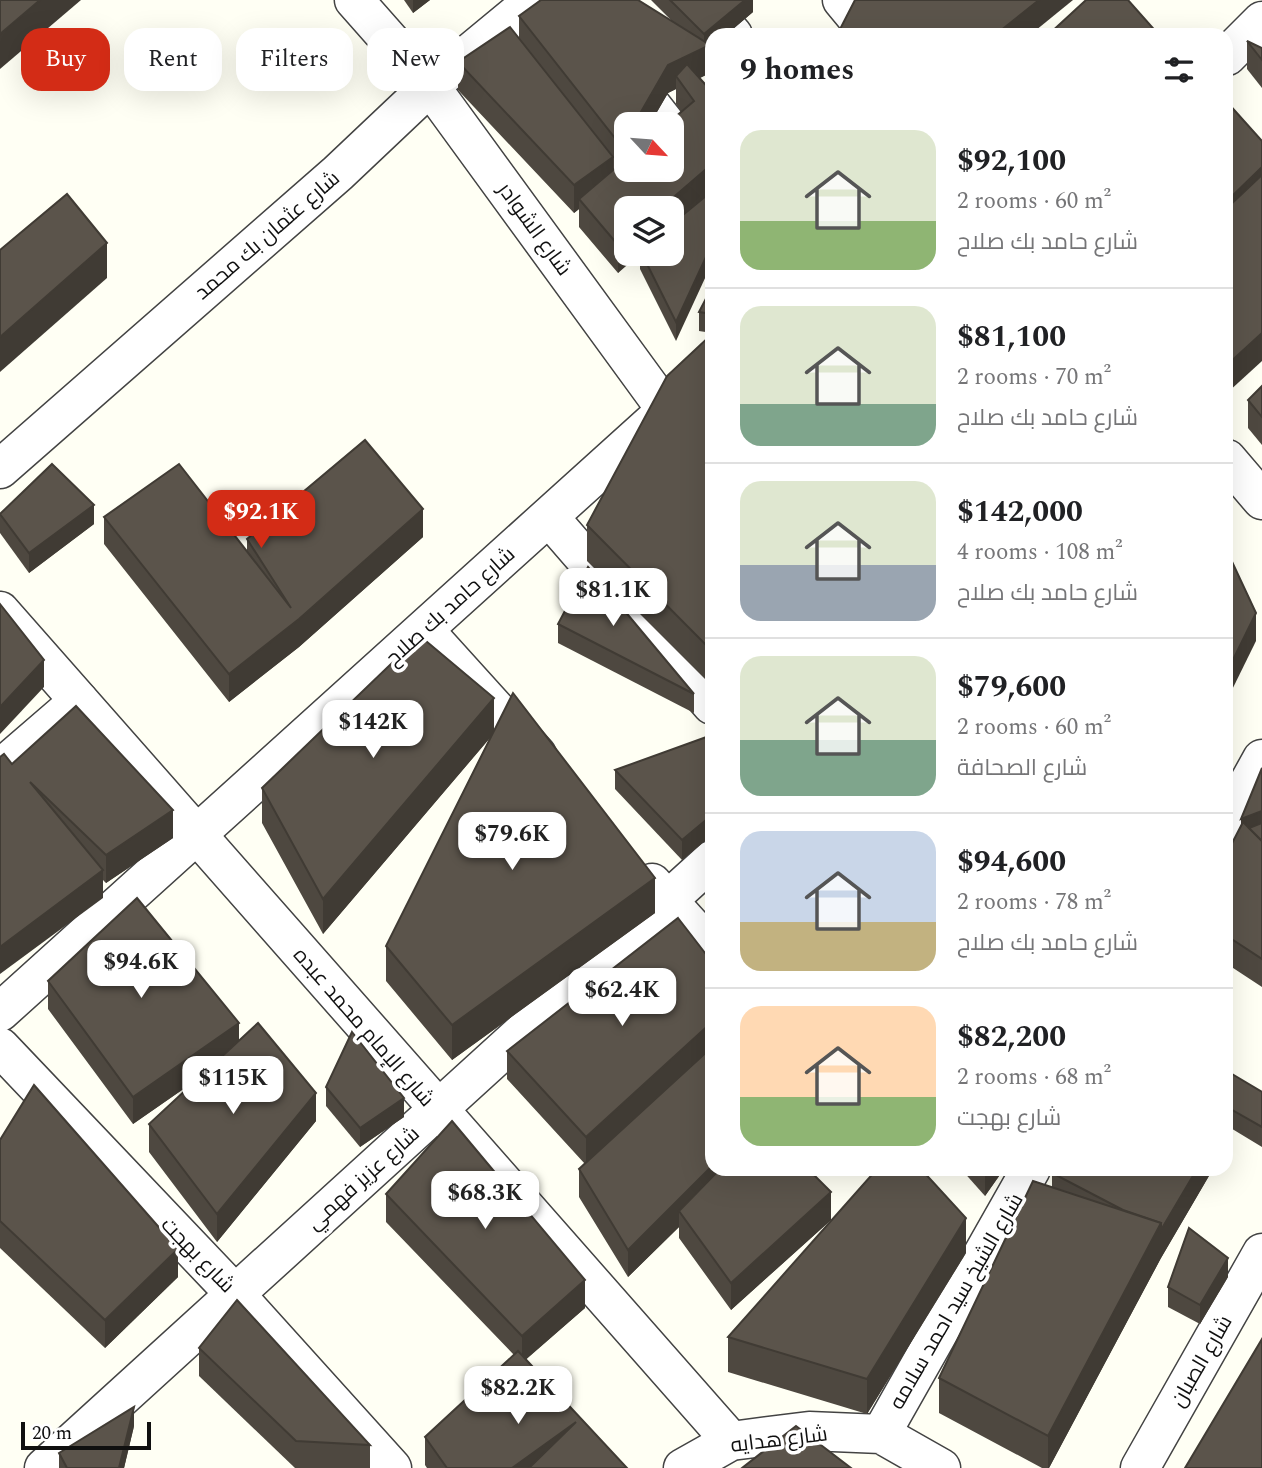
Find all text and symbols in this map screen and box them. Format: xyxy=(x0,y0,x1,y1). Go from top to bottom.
chip: Buy xyxy=(21,28,110,91)
chip: Rent xyxy=(124,28,222,91)
chip: Filters xyxy=(236,28,353,91)
chip: New xyxy=(367,28,464,91)
text: 9 homes xyxy=(740,47,854,93)
icon: filters xyxy=(1160,51,1198,89)
north arrow xyxy=(614,112,684,182)
map controls xyxy=(614,112,684,266)
text: $92,100 xyxy=(957,138,1066,184)
icon: home xyxy=(796,158,880,242)
street label: شارع عثمان بك محمد xyxy=(188,163,347,308)
street label: شارع الشوادر xyxy=(489,175,579,283)
text: 2 rooms · 60 m² xyxy=(957,184,1111,219)
button: layers xyxy=(614,196,684,266)
text: شارع حامد بك صلاح xyxy=(957,225,1138,260)
text: $81,100 xyxy=(957,314,1066,360)
icon: home xyxy=(796,334,880,418)
text: 2 rooms · 70 m² xyxy=(957,360,1111,395)
text: شارع حامد بك صلاح xyxy=(957,401,1138,436)
text: $142,000 xyxy=(957,489,1083,535)
pin: $92.1K xyxy=(204,490,318,550)
text: $92.1K xyxy=(223,495,299,530)
icon: home xyxy=(796,509,880,593)
text: 4 rooms · 108 m² xyxy=(957,535,1123,570)
street label: شارع حامد بك صلاح xyxy=(379,540,523,674)
pin: $81.1K xyxy=(556,568,670,628)
text: $81.1K xyxy=(575,573,651,608)
text: شارع حامد بك صلاح xyxy=(957,576,1138,611)
text: $79,600 xyxy=(957,664,1066,710)
icon: home xyxy=(796,684,880,768)
pin: $142K xyxy=(324,700,422,760)
text: $142K xyxy=(338,705,408,740)
text: 2 rooms · 60 m² xyxy=(957,710,1111,745)
text: شارع الصحافة xyxy=(957,751,1087,786)
pin: $79.6K xyxy=(455,812,569,872)
text: $79.6K xyxy=(474,817,550,852)
text: $94,600 xyxy=(957,839,1066,885)
icon: home xyxy=(796,859,880,943)
text: 2 rooms · 78 m² xyxy=(957,885,1111,920)
text: شارع حامد بك صلاح xyxy=(957,926,1138,961)
pin: $94.6K xyxy=(84,940,198,1000)
street label: شارع الإمام محمد عبده xyxy=(285,941,442,1114)
text: $94.6K xyxy=(103,945,179,980)
pin: $62.4K xyxy=(565,968,679,1028)
text: $62.4K xyxy=(584,973,660,1008)
text: $82,200 xyxy=(957,1014,1066,1060)
icon: home xyxy=(796,1034,880,1118)
pin: $115K xyxy=(184,1056,282,1116)
text: 2 rooms · 68 m² xyxy=(957,1060,1111,1095)
text: $115K xyxy=(198,1061,268,1096)
text: شارع بهجت xyxy=(957,1101,1061,1136)
street label: شارع عزيز فهمي xyxy=(300,1119,427,1238)
pin: $68.3K xyxy=(428,1172,542,1231)
text: $68.3K xyxy=(447,1176,523,1211)
street label: شارع الشيخ سيد احمد سلامه xyxy=(882,1187,1032,1416)
street label: شارع بهجت xyxy=(153,1210,242,1301)
street label: شارع الصبان xyxy=(1163,1309,1241,1414)
pin: $82.2K xyxy=(461,1366,575,1426)
text: $82.2K xyxy=(480,1371,556,1406)
street label: شارع هدايه xyxy=(729,1418,829,1462)
scale bar xyxy=(21,1419,150,1451)
text: 20 m xyxy=(32,1419,72,1448)

